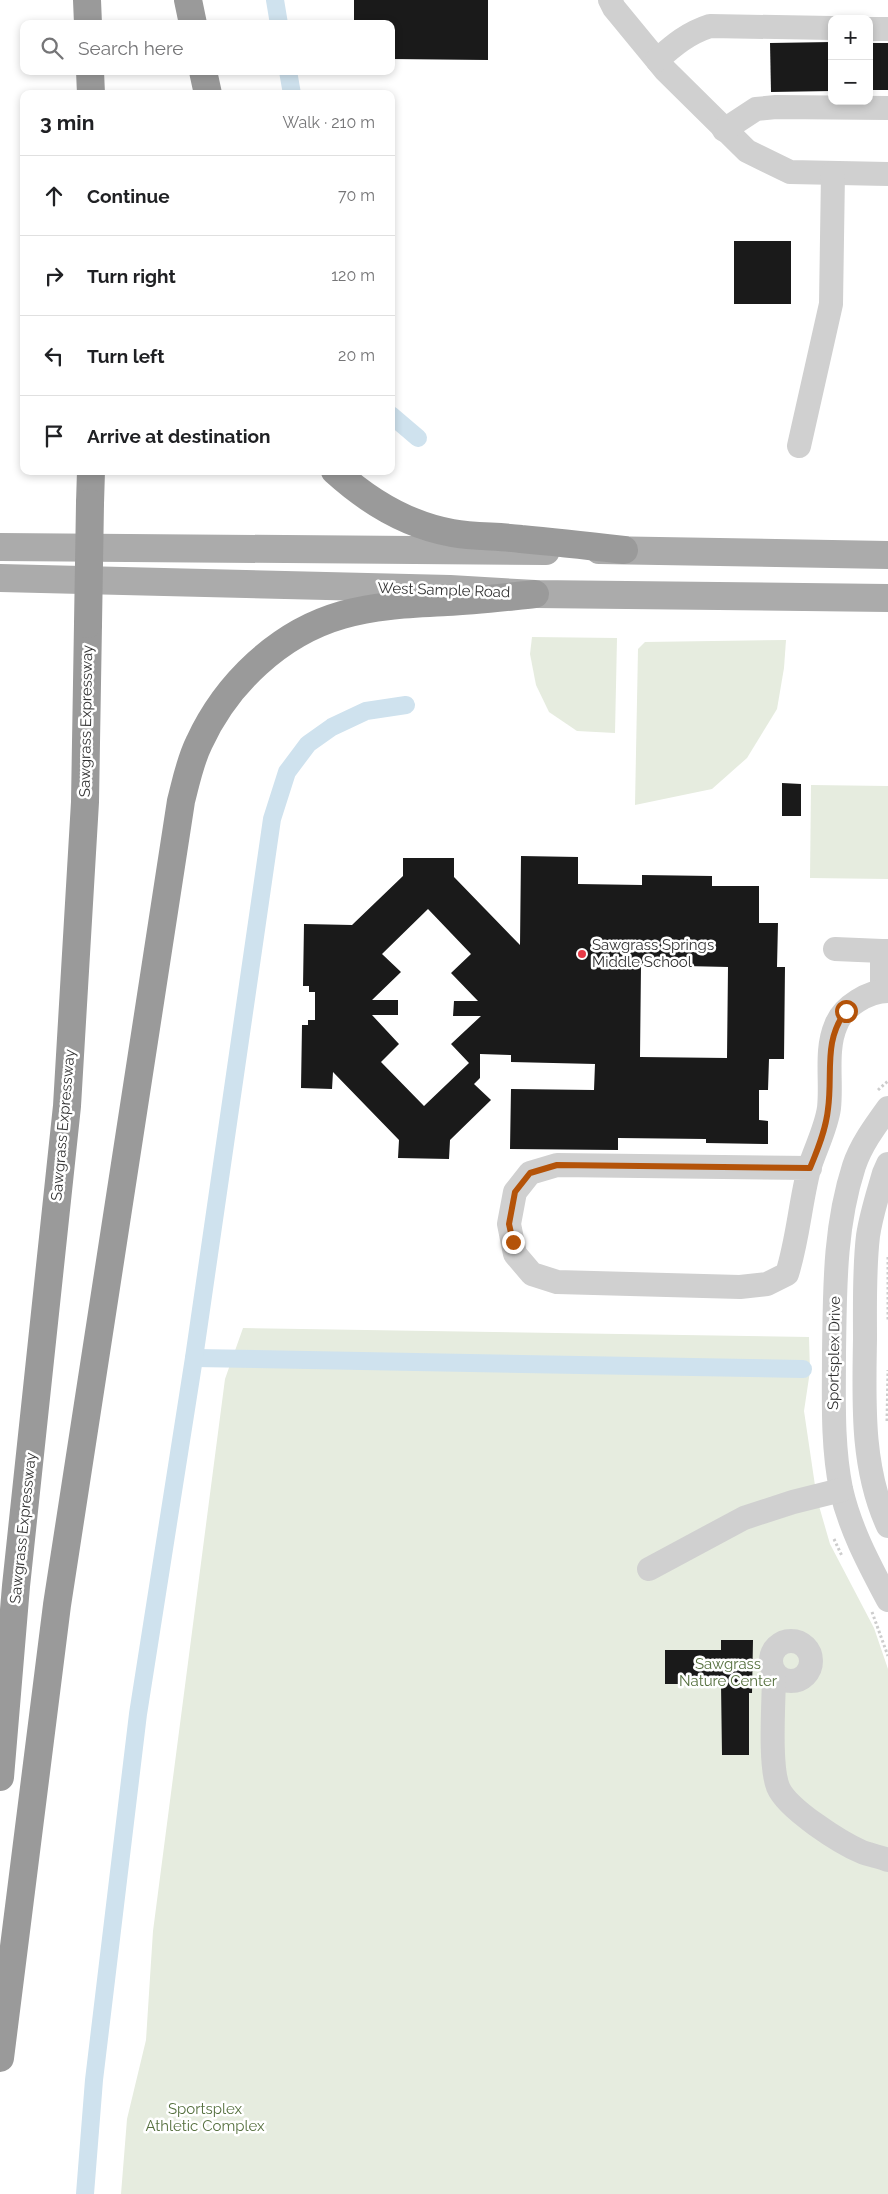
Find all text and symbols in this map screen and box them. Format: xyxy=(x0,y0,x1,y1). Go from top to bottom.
map controls xyxy=(828,15,873,105)
button: + xyxy=(828,15,873,60)
search box xyxy=(20,20,395,75)
icon: search xyxy=(38,34,66,62)
text: Search here xyxy=(78,37,184,59)
button: − xyxy=(828,60,873,105)
text: 3 min xyxy=(40,110,94,135)
text: Walk · 210 m xyxy=(283,113,375,132)
icon: ahead xyxy=(40,182,68,210)
text: Continue xyxy=(87,185,170,207)
text: 70 m xyxy=(338,186,375,205)
icon: right xyxy=(40,262,68,290)
text: Turn right xyxy=(87,265,176,287)
text: 120 m xyxy=(331,266,375,285)
icon: left xyxy=(40,342,68,370)
text: Turn left xyxy=(87,345,164,367)
text: 20 m xyxy=(338,346,375,365)
icon: arrive xyxy=(40,422,68,450)
text: Arrive at destination xyxy=(87,425,271,447)
street label: West Sample Road xyxy=(377,579,511,601)
street label: Sawgrass Expressway xyxy=(76,645,96,797)
place label: Sawgrass Springs Middle School xyxy=(592,936,714,971)
marker: Sawgrass Springs Middle School xyxy=(576,948,588,960)
route start xyxy=(835,1000,858,1023)
street label: Sawgrass Expressway xyxy=(47,1048,79,1202)
route end xyxy=(502,1231,525,1254)
street label: Sportsplex Drive xyxy=(824,1296,844,1410)
street label: Sawgrass Expressway xyxy=(6,1451,40,1605)
park label: Sawgrass Nature Center xyxy=(679,1655,778,1690)
park label: Sportsplex Athletic Complex xyxy=(145,2100,265,2135)

